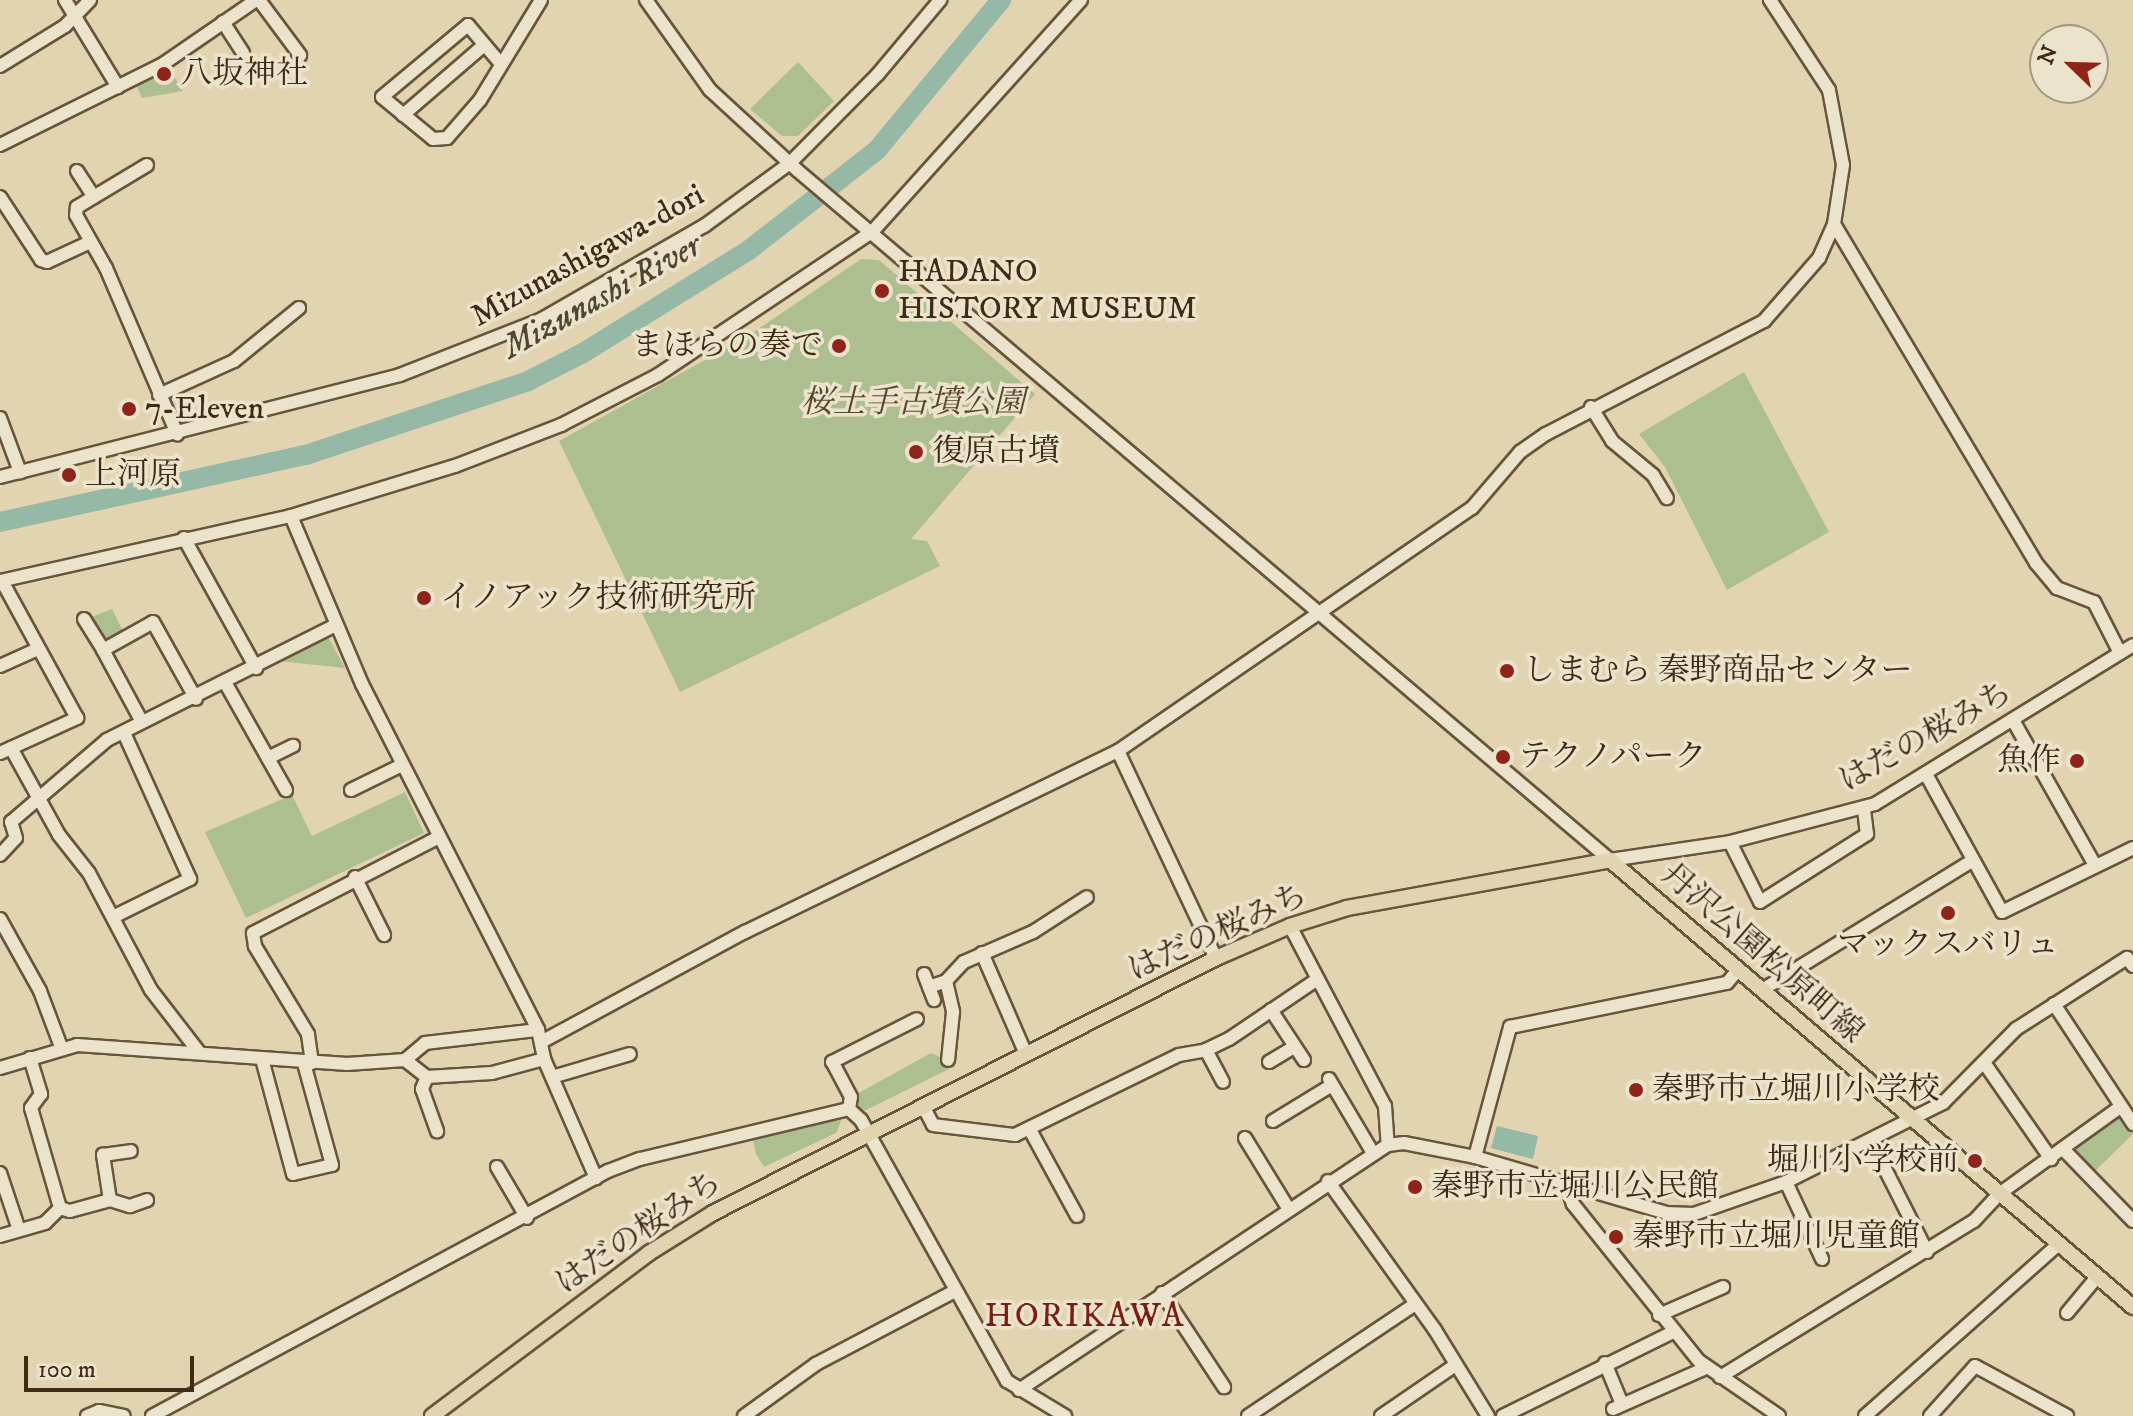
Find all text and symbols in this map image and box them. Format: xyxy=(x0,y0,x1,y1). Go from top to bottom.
north arrow xyxy=(2029,24,2109,104)
text: N xyxy=(2032,42,2064,69)
place label: 八坂神社 xyxy=(180,55,308,93)
marker: 八坂神社 xyxy=(155,65,173,83)
street label: Mizunashigawa-dori xyxy=(465,176,711,336)
water label: Mizunashi River xyxy=(496,226,708,368)
place label: HADANO HISTORY MUSEUM xyxy=(898,254,1197,329)
marker: HADANO HISTORY MUSEUM xyxy=(873,282,891,300)
place label: まほらの奏で xyxy=(631,327,823,365)
marker: まほらの奏で xyxy=(830,337,848,355)
park label: 桜土手古墳公園 xyxy=(801,384,1025,422)
place label: 7-Eleven xyxy=(145,390,264,428)
marker: 7-Eleven xyxy=(120,400,138,418)
place label: 復原古墳 xyxy=(932,433,1060,471)
marker: 復原古墳 xyxy=(907,443,925,461)
place label: 上河原 xyxy=(85,456,181,494)
marker: 上河原 xyxy=(60,466,78,484)
place label: イノアック技術研究所 xyxy=(440,579,760,617)
marker: イノアック技術研究所 xyxy=(415,589,433,607)
place label: しまむら 秦野商品センター xyxy=(1523,652,1914,690)
marker: しまむら 秦野商品センター xyxy=(1498,662,1516,680)
street label: はだの桜みち xyxy=(1833,674,2019,800)
place label: テクノパーク xyxy=(1519,738,1711,776)
place label: 魚作 xyxy=(1997,742,2061,780)
marker: テクノパーク xyxy=(1494,748,1512,766)
marker: 魚作 xyxy=(2068,752,2086,770)
street label: 丹沢公園松原町線 xyxy=(1653,856,1871,1052)
street label: はだの桜みち xyxy=(1122,876,1314,990)
marker: マックスバリュ xyxy=(1939,904,1957,922)
place label: マックスバリュ xyxy=(1836,926,2060,964)
place label: 秦野市立堀川小学校 xyxy=(1652,1071,1940,1109)
marker: 秦野市立堀川小学校 xyxy=(1627,1081,1645,1099)
place label: 堀川小学校前 xyxy=(1767,1142,1959,1180)
marker: 堀川小学校前 xyxy=(1966,1152,1984,1170)
street label: はだの桜みち xyxy=(549,1163,729,1303)
place label: 秦野市立堀川公民館 xyxy=(1431,1168,1719,1206)
marker: 秦野市立堀川公民館 xyxy=(1406,1178,1424,1196)
place label: 秦野市立堀川児童館 xyxy=(1632,1218,1920,1256)
marker: 秦野市立堀川児童館 xyxy=(1607,1228,1625,1246)
district label: HORIKAWA xyxy=(985,1297,1185,1337)
scale bar xyxy=(28,1340,198,1390)
text: 100 m xyxy=(38,1355,96,1385)

